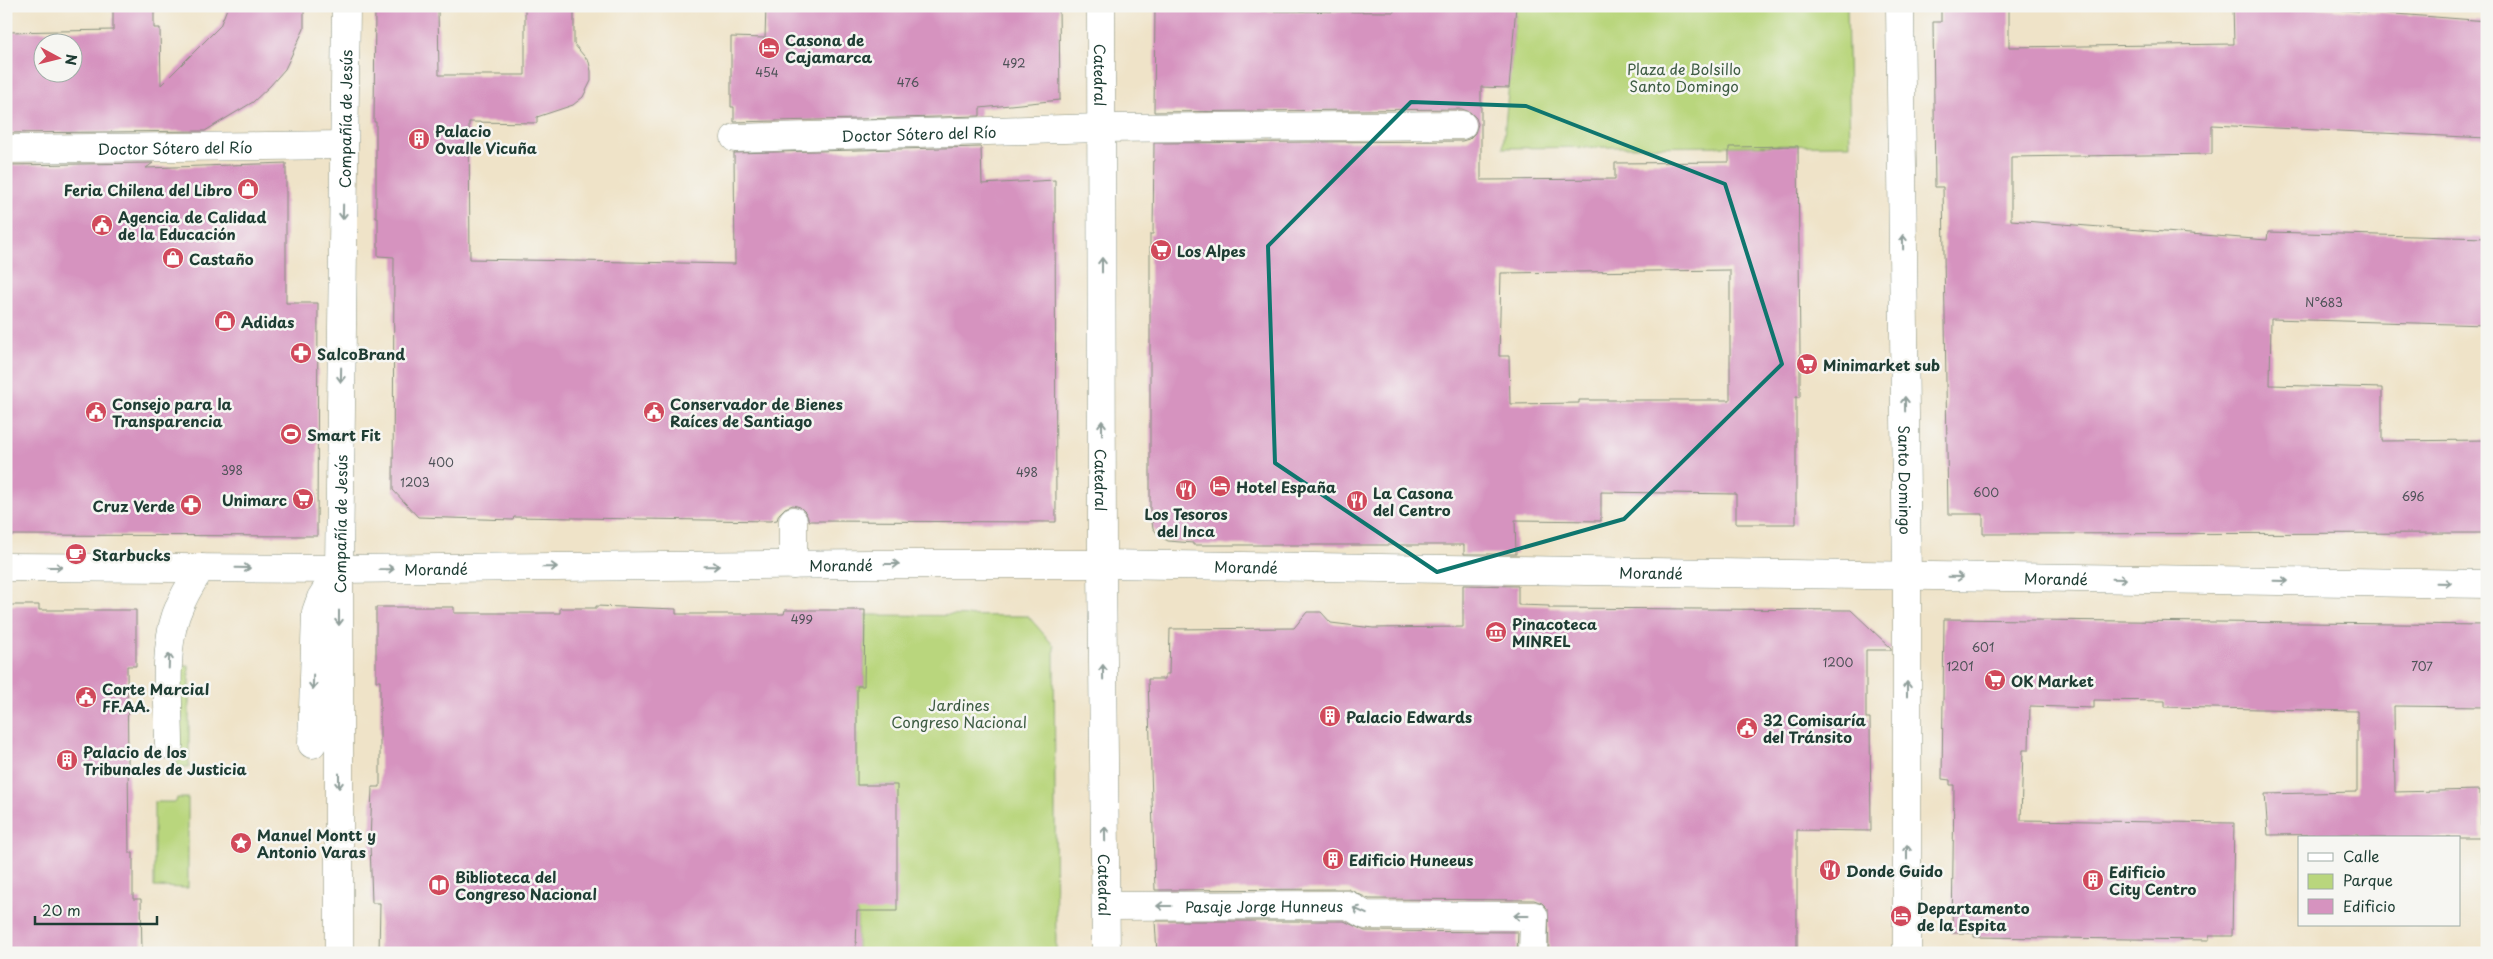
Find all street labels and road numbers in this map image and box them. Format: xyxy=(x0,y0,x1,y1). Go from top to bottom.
street label: Catedral xyxy=(1090,44,1113,106)
street label: Compañía de Jesús xyxy=(332,50,357,188)
street label: Doctor Sótero del Río xyxy=(841,119,997,147)
street label: Doctor Sótero del Río xyxy=(97,135,253,159)
street label: Santo Domingo xyxy=(1894,425,1918,535)
street label: Catedral xyxy=(1090,449,1113,511)
street label: Compañía de Jesús xyxy=(327,455,352,593)
street label: Morandé xyxy=(809,552,873,576)
street label: Morandé xyxy=(1214,554,1278,578)
street label: Morandé xyxy=(404,556,468,580)
street label: Morandé xyxy=(1619,560,1683,584)
street label: Morandé xyxy=(2024,566,2088,590)
street label: Catedral xyxy=(1093,854,1117,916)
street label: Pasaje Jorge Hunneus xyxy=(1185,894,1343,917)

